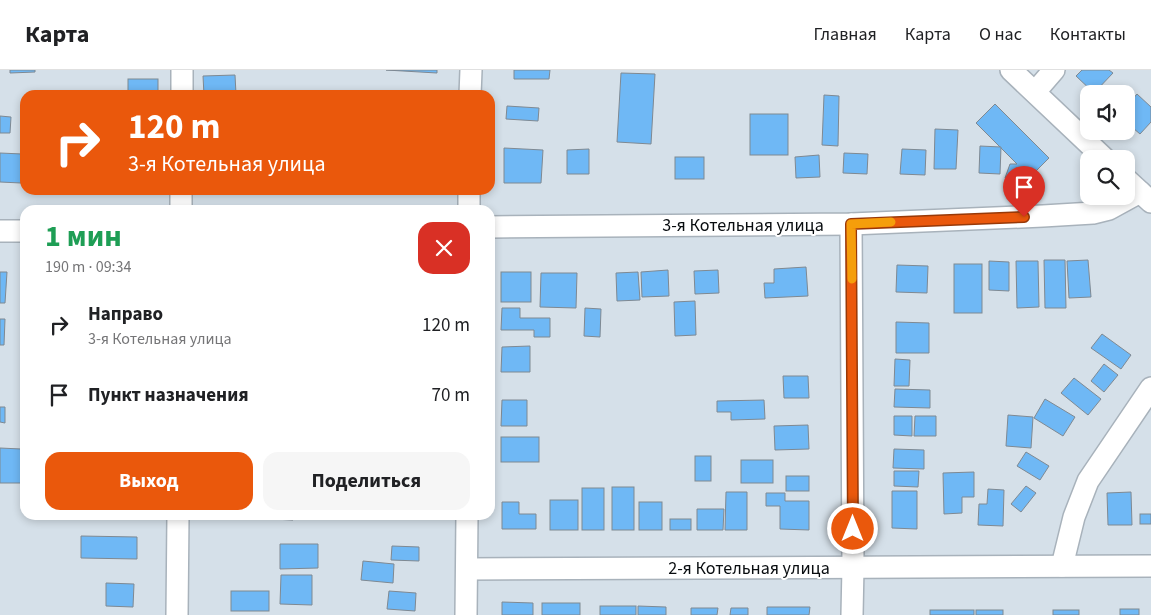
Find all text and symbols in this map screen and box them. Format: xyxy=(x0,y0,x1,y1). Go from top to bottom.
text: Карта xyxy=(25,17,89,52)
text: Главная xyxy=(814,22,877,47)
text: Карта xyxy=(905,22,951,47)
text: О нас xyxy=(979,22,1022,47)
text: Контакты xyxy=(1050,22,1126,47)
map controls xyxy=(1080,85,1135,205)
button: sound xyxy=(1080,85,1135,140)
text: 120 m xyxy=(128,102,220,152)
icon: right xyxy=(45,110,110,175)
text: 3-я Котельная улица xyxy=(128,148,325,180)
button: search xyxy=(1080,150,1135,205)
pin xyxy=(1003,166,1045,217)
icon: arrive xyxy=(1010,173,1038,201)
street label: 3-я Котельная улица xyxy=(662,213,824,238)
text: 1 мин xyxy=(45,215,122,258)
button: close xyxy=(418,222,470,274)
text: 190 m · 09:34 xyxy=(45,256,132,278)
text: Направо xyxy=(88,301,163,328)
icon: right xyxy=(45,311,73,339)
text: 120 m xyxy=(422,312,470,339)
text: 3-я Котельная улица xyxy=(88,328,232,350)
icon: arrive xyxy=(45,381,73,409)
text: Пункт назначения xyxy=(88,382,249,409)
text: 70 m xyxy=(432,382,470,409)
button: Выход xyxy=(45,452,253,510)
button: Поделиться xyxy=(263,452,470,510)
position arrow xyxy=(826,502,878,554)
street label: 2-я Котельная улица xyxy=(668,556,830,581)

